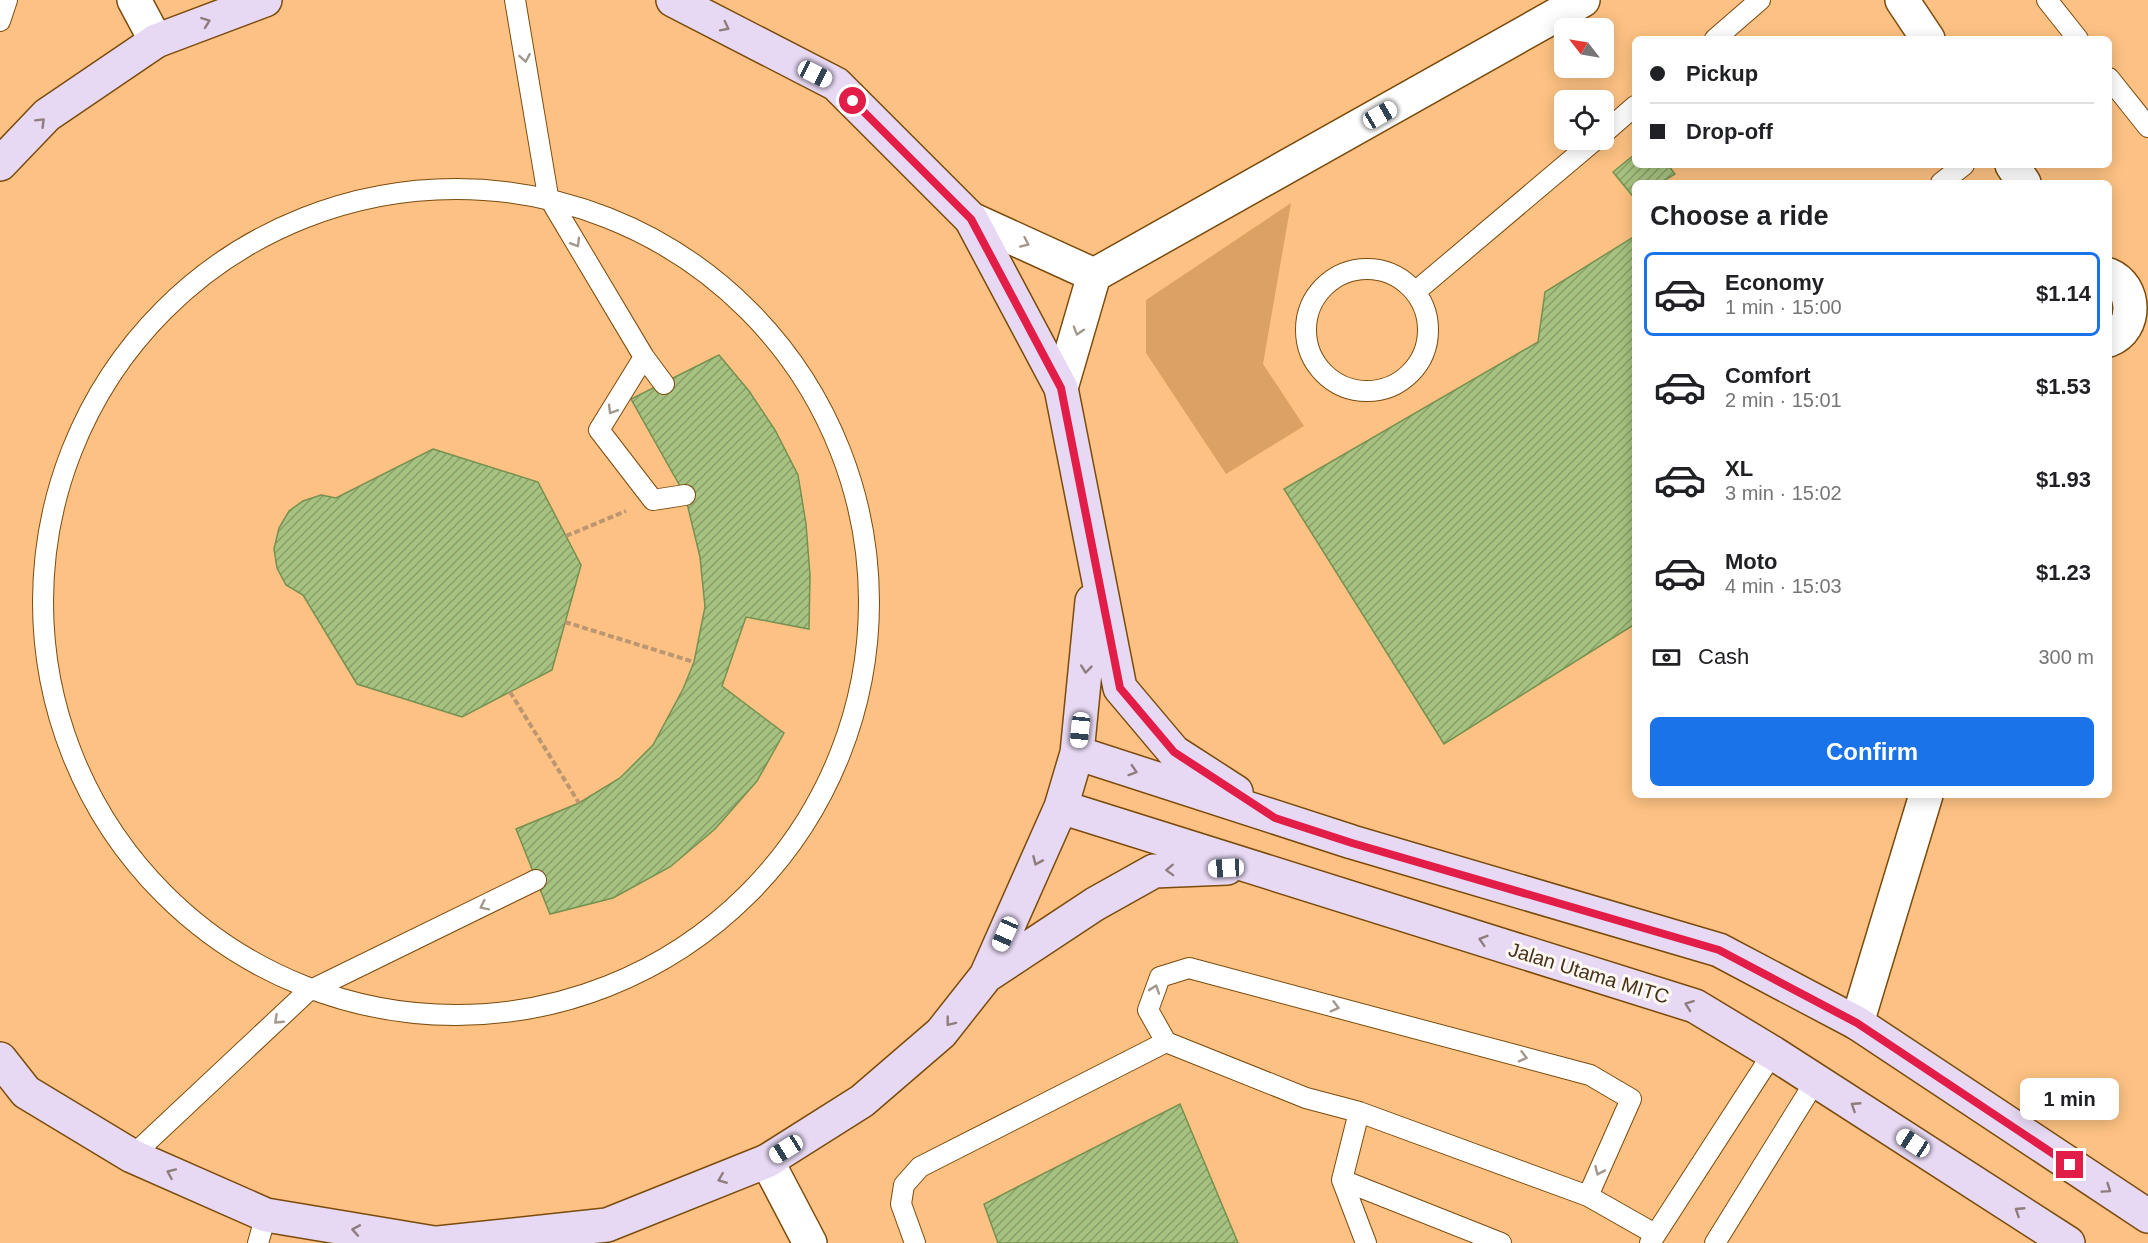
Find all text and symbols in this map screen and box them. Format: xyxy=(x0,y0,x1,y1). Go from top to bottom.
one-way arrow xyxy=(201,16,211,29)
north arrow xyxy=(1554,18,1614,78)
map controls xyxy=(1554,18,1614,150)
one-way arrow xyxy=(718,20,729,31)
one-way arrow xyxy=(518,53,530,62)
car xyxy=(795,58,835,90)
text: Pickup xyxy=(1686,61,1758,86)
route start xyxy=(839,87,866,114)
button: locate xyxy=(1554,90,1614,150)
car xyxy=(1360,98,1400,132)
one-way arrow xyxy=(33,118,44,129)
text: Drop-off xyxy=(1686,119,1773,144)
text: Choose a ride xyxy=(1650,201,1829,231)
one-way arrow xyxy=(1018,236,1029,248)
one-way arrow xyxy=(569,237,581,247)
icon: car xyxy=(1653,267,1707,321)
text: Economy xyxy=(1725,270,1824,295)
text: $1.14 xyxy=(2036,281,2091,306)
text: 1 min · 15:00 xyxy=(1725,296,1842,318)
one-way arrow xyxy=(1073,325,1085,336)
icon: car xyxy=(1653,360,1707,414)
text: Comfort xyxy=(1725,363,1811,388)
text: $1.53 xyxy=(2036,374,2091,399)
text: 2 min · 15:01 xyxy=(1725,389,1842,411)
one-way arrow xyxy=(607,404,619,414)
icon: car xyxy=(1653,453,1707,507)
text: XL xyxy=(1725,456,1753,481)
text: $1.93 xyxy=(2036,467,2091,492)
text: 3 min · 15:02 xyxy=(1725,482,1842,504)
icon: car xyxy=(1653,546,1707,600)
text: Moto xyxy=(1725,549,1778,574)
text: $1.23 xyxy=(2036,560,2091,585)
text: 4 min · 15:03 xyxy=(1725,575,1842,597)
icon: cash xyxy=(1650,641,1683,674)
text: Cash xyxy=(1698,644,1749,669)
text: 300 m xyxy=(2038,646,2094,668)
one-way arrow xyxy=(1080,665,1093,674)
car xyxy=(1069,711,1091,749)
button: Confirm xyxy=(1650,717,2094,786)
one-way arrow xyxy=(1127,764,1138,777)
one-way arrow xyxy=(1033,854,1045,865)
car xyxy=(1208,858,1244,878)
one-way arrow xyxy=(1166,864,1175,877)
one-way arrow xyxy=(479,899,490,910)
car xyxy=(989,914,1021,954)
one-way arrow xyxy=(1478,935,1489,947)
street label: Jalan Utama MITC xyxy=(1506,938,1672,1008)
one-way arrow xyxy=(1148,984,1161,995)
one-way arrow xyxy=(1330,999,1340,1012)
one-way arrow xyxy=(1684,999,1694,1012)
one-way arrow xyxy=(274,1013,284,1024)
one-way arrow xyxy=(946,1016,957,1027)
one-way arrow xyxy=(1518,1050,1528,1062)
callout: 1 min xyxy=(2020,1078,2120,1120)
text: 1 min xyxy=(2043,1088,2096,1110)
one-way arrow xyxy=(1851,1101,1861,1113)
car xyxy=(1893,1126,1933,1160)
car xyxy=(766,1132,806,1166)
route end xyxy=(2056,1151,2083,1178)
one-way arrow xyxy=(1594,1164,1606,1175)
one-way arrow xyxy=(166,1168,177,1180)
one-way arrow xyxy=(717,1172,728,1184)
one-way arrow xyxy=(2100,1182,2111,1193)
one-way arrow xyxy=(2015,1207,2025,1219)
one-way arrow xyxy=(351,1224,361,1237)

